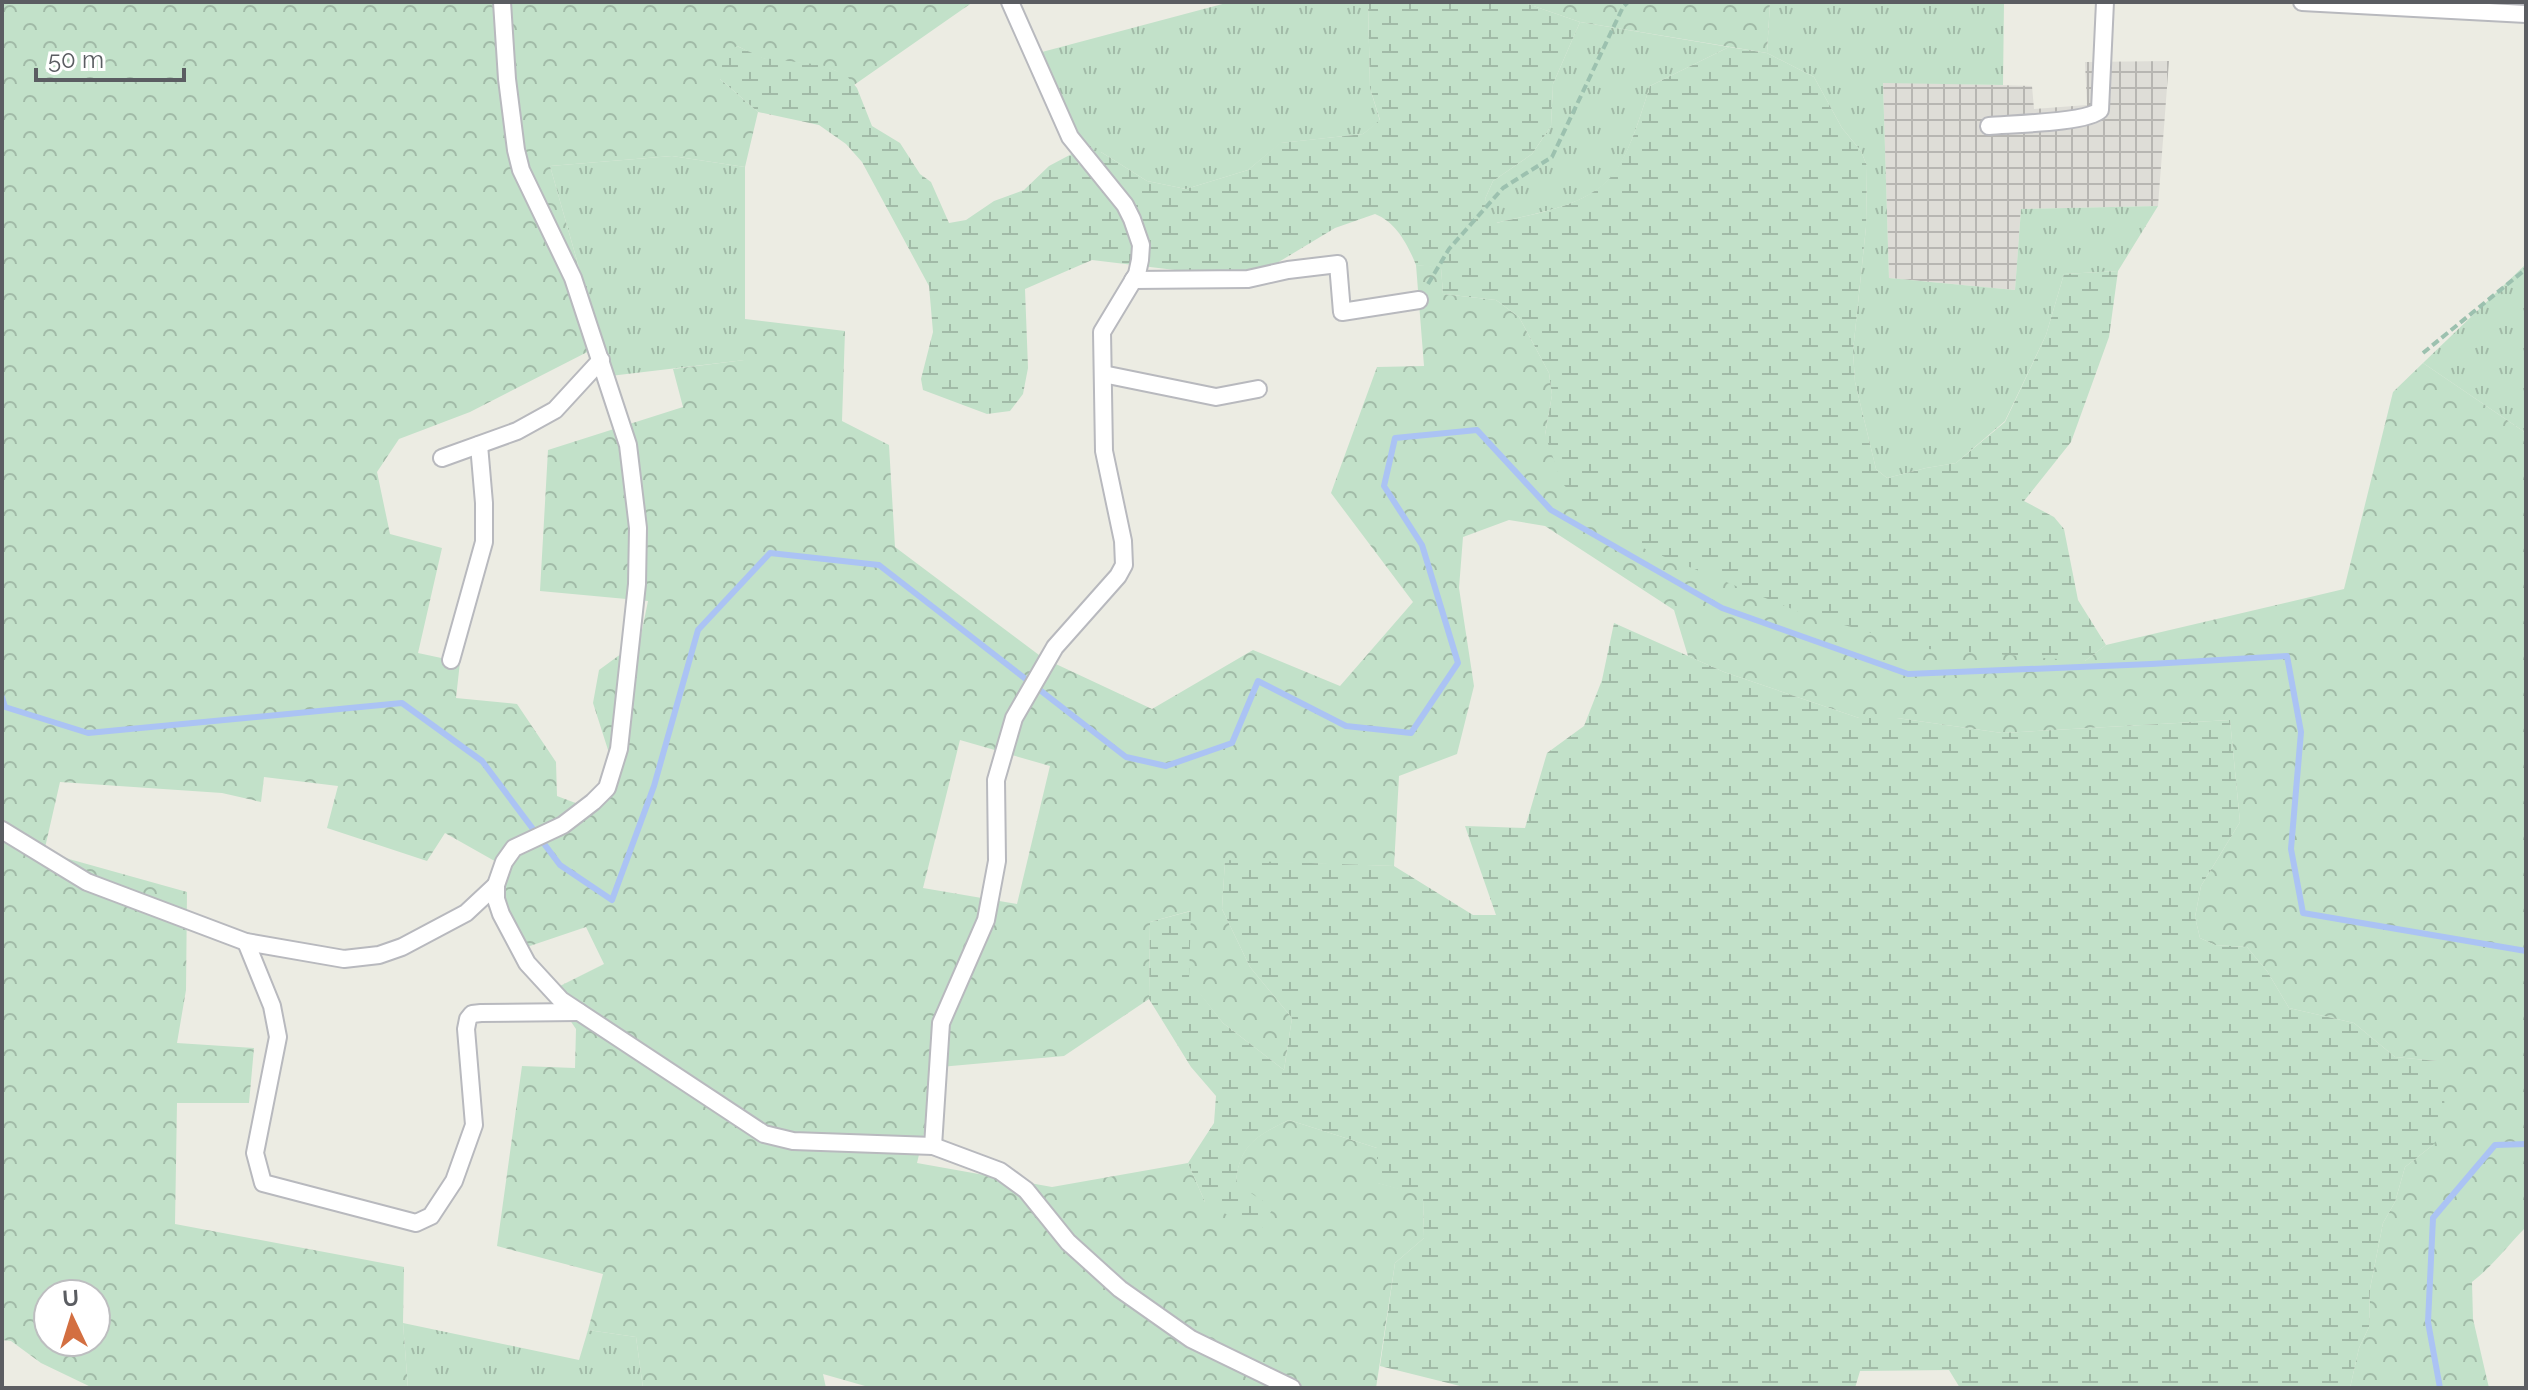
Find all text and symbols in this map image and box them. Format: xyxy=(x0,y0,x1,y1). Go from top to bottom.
scale bar xyxy=(36,32,184,82)
text: 50 m xyxy=(48,45,104,74)
north arrow xyxy=(32,1278,112,1358)
text: U xyxy=(61,1285,80,1312)

